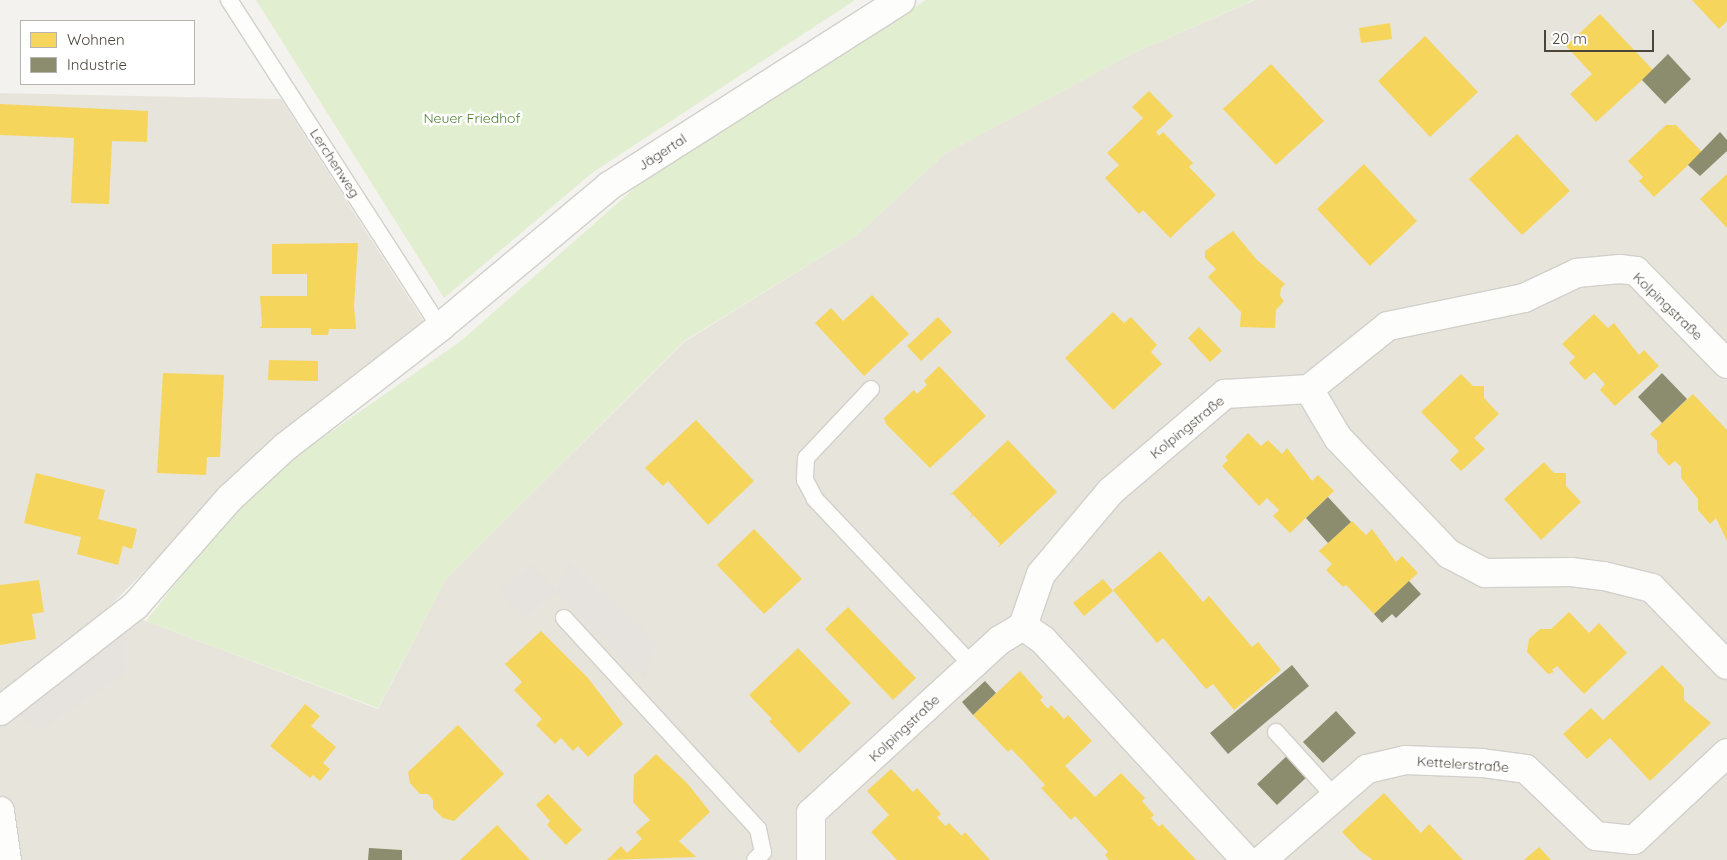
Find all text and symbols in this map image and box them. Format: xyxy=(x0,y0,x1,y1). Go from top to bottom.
legend xyxy=(20,20,195,85)
scale bar xyxy=(1547,20,1657,52)
text: 20 m xyxy=(1552,29,1587,48)
text: Wohnen xyxy=(67,30,125,49)
text: Industrie xyxy=(67,55,127,74)
park label: Neuer Friedhof xyxy=(423,110,521,126)
street label: Lerchenweg xyxy=(307,125,363,201)
street label: Jägertal xyxy=(634,130,690,174)
street label: Kolpingstraße xyxy=(1630,269,1706,343)
street label: Kolpingstraße xyxy=(1147,392,1227,462)
street label: Kolpingstraße xyxy=(865,691,943,765)
street label: Kettelerstraße xyxy=(1416,752,1510,776)

